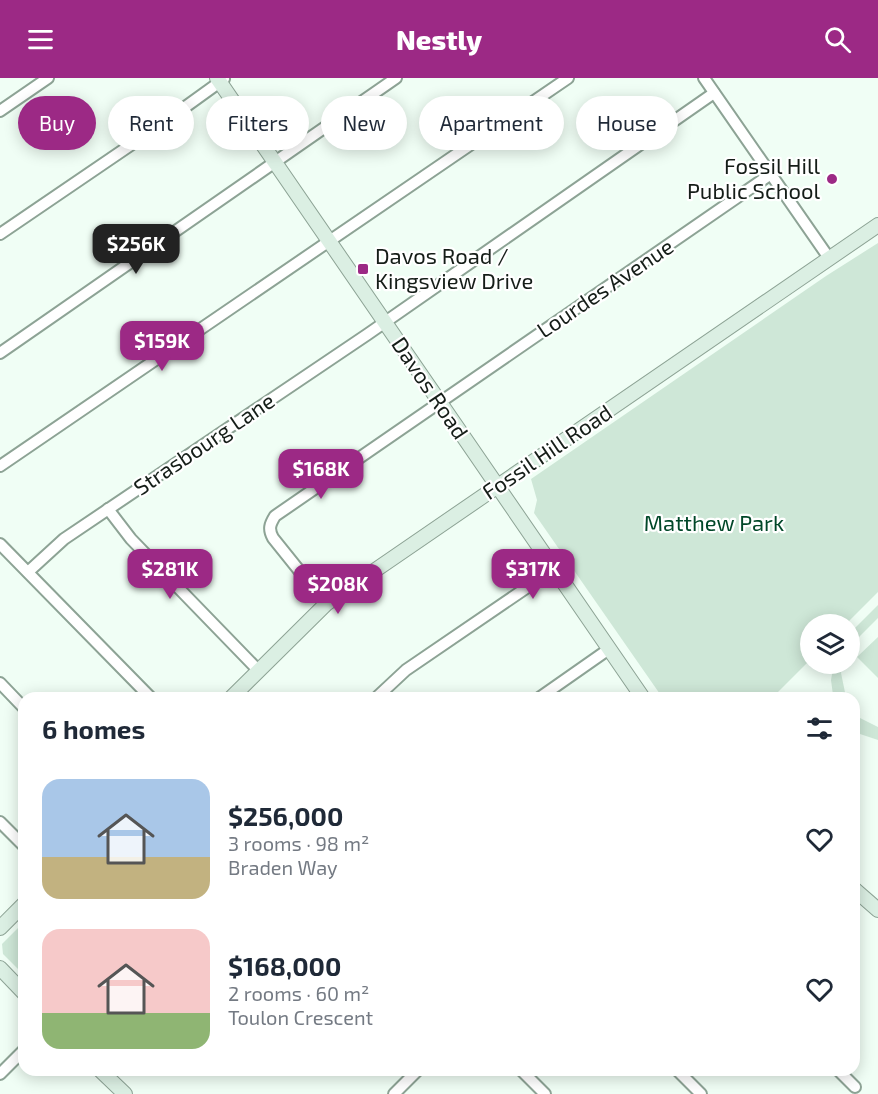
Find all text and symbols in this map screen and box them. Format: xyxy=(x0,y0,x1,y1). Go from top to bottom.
icon: menu xyxy=(24,23,57,56)
text: Nestly xyxy=(396,23,482,55)
icon: search xyxy=(821,23,854,56)
chip: Buy xyxy=(18,96,96,150)
chip: Rent xyxy=(108,96,194,150)
chip: Filters xyxy=(206,96,309,150)
chip: New xyxy=(321,96,407,150)
chip: Apartment xyxy=(419,96,564,150)
chip: House xyxy=(576,96,678,150)
place label: Fossil Hill Public School xyxy=(687,152,820,203)
marker: Fossil Hill Public School xyxy=(825,172,839,186)
pin: $256K xyxy=(94,224,178,275)
text: $256K xyxy=(107,231,165,255)
street label: Lourdes Avenue xyxy=(531,232,677,342)
place label: Davos Road / Kingsview Drive xyxy=(375,242,533,293)
marker: Davos Road / Kingsview Drive xyxy=(356,262,370,276)
pin: $159K xyxy=(120,321,204,372)
text: $159K xyxy=(134,328,190,352)
street label: Davos Road xyxy=(387,331,474,443)
street label: Strasbourg Lane xyxy=(128,386,279,500)
street label: Fossil Hill Road xyxy=(477,398,616,504)
pin: $168K xyxy=(279,449,363,500)
text: $168K xyxy=(292,456,350,480)
park label: Matthew Park xyxy=(644,509,784,535)
pin: $281K xyxy=(128,549,212,600)
pin: $317K xyxy=(491,549,575,600)
text: $281K xyxy=(142,556,199,580)
text: $317K xyxy=(506,556,560,580)
pin: $208K xyxy=(296,564,380,615)
text: $208K xyxy=(308,571,368,595)
map controls xyxy=(800,614,860,674)
button: layers xyxy=(800,614,860,674)
icon: filters xyxy=(803,712,836,745)
text: 6 homes xyxy=(42,713,145,744)
text: $256,000 xyxy=(228,800,343,831)
icon: home xyxy=(90,803,162,875)
icon: heart xyxy=(803,823,836,856)
text: 3 rooms · 98 m² xyxy=(228,831,369,855)
text: Braden Way xyxy=(228,855,338,879)
text: $168,000 xyxy=(228,950,341,981)
icon: home xyxy=(90,953,162,1025)
icon: heart xyxy=(803,973,836,1006)
text: 2 rooms · 60 m² xyxy=(228,981,369,1005)
text: Toulon Crescent xyxy=(228,1005,373,1029)

